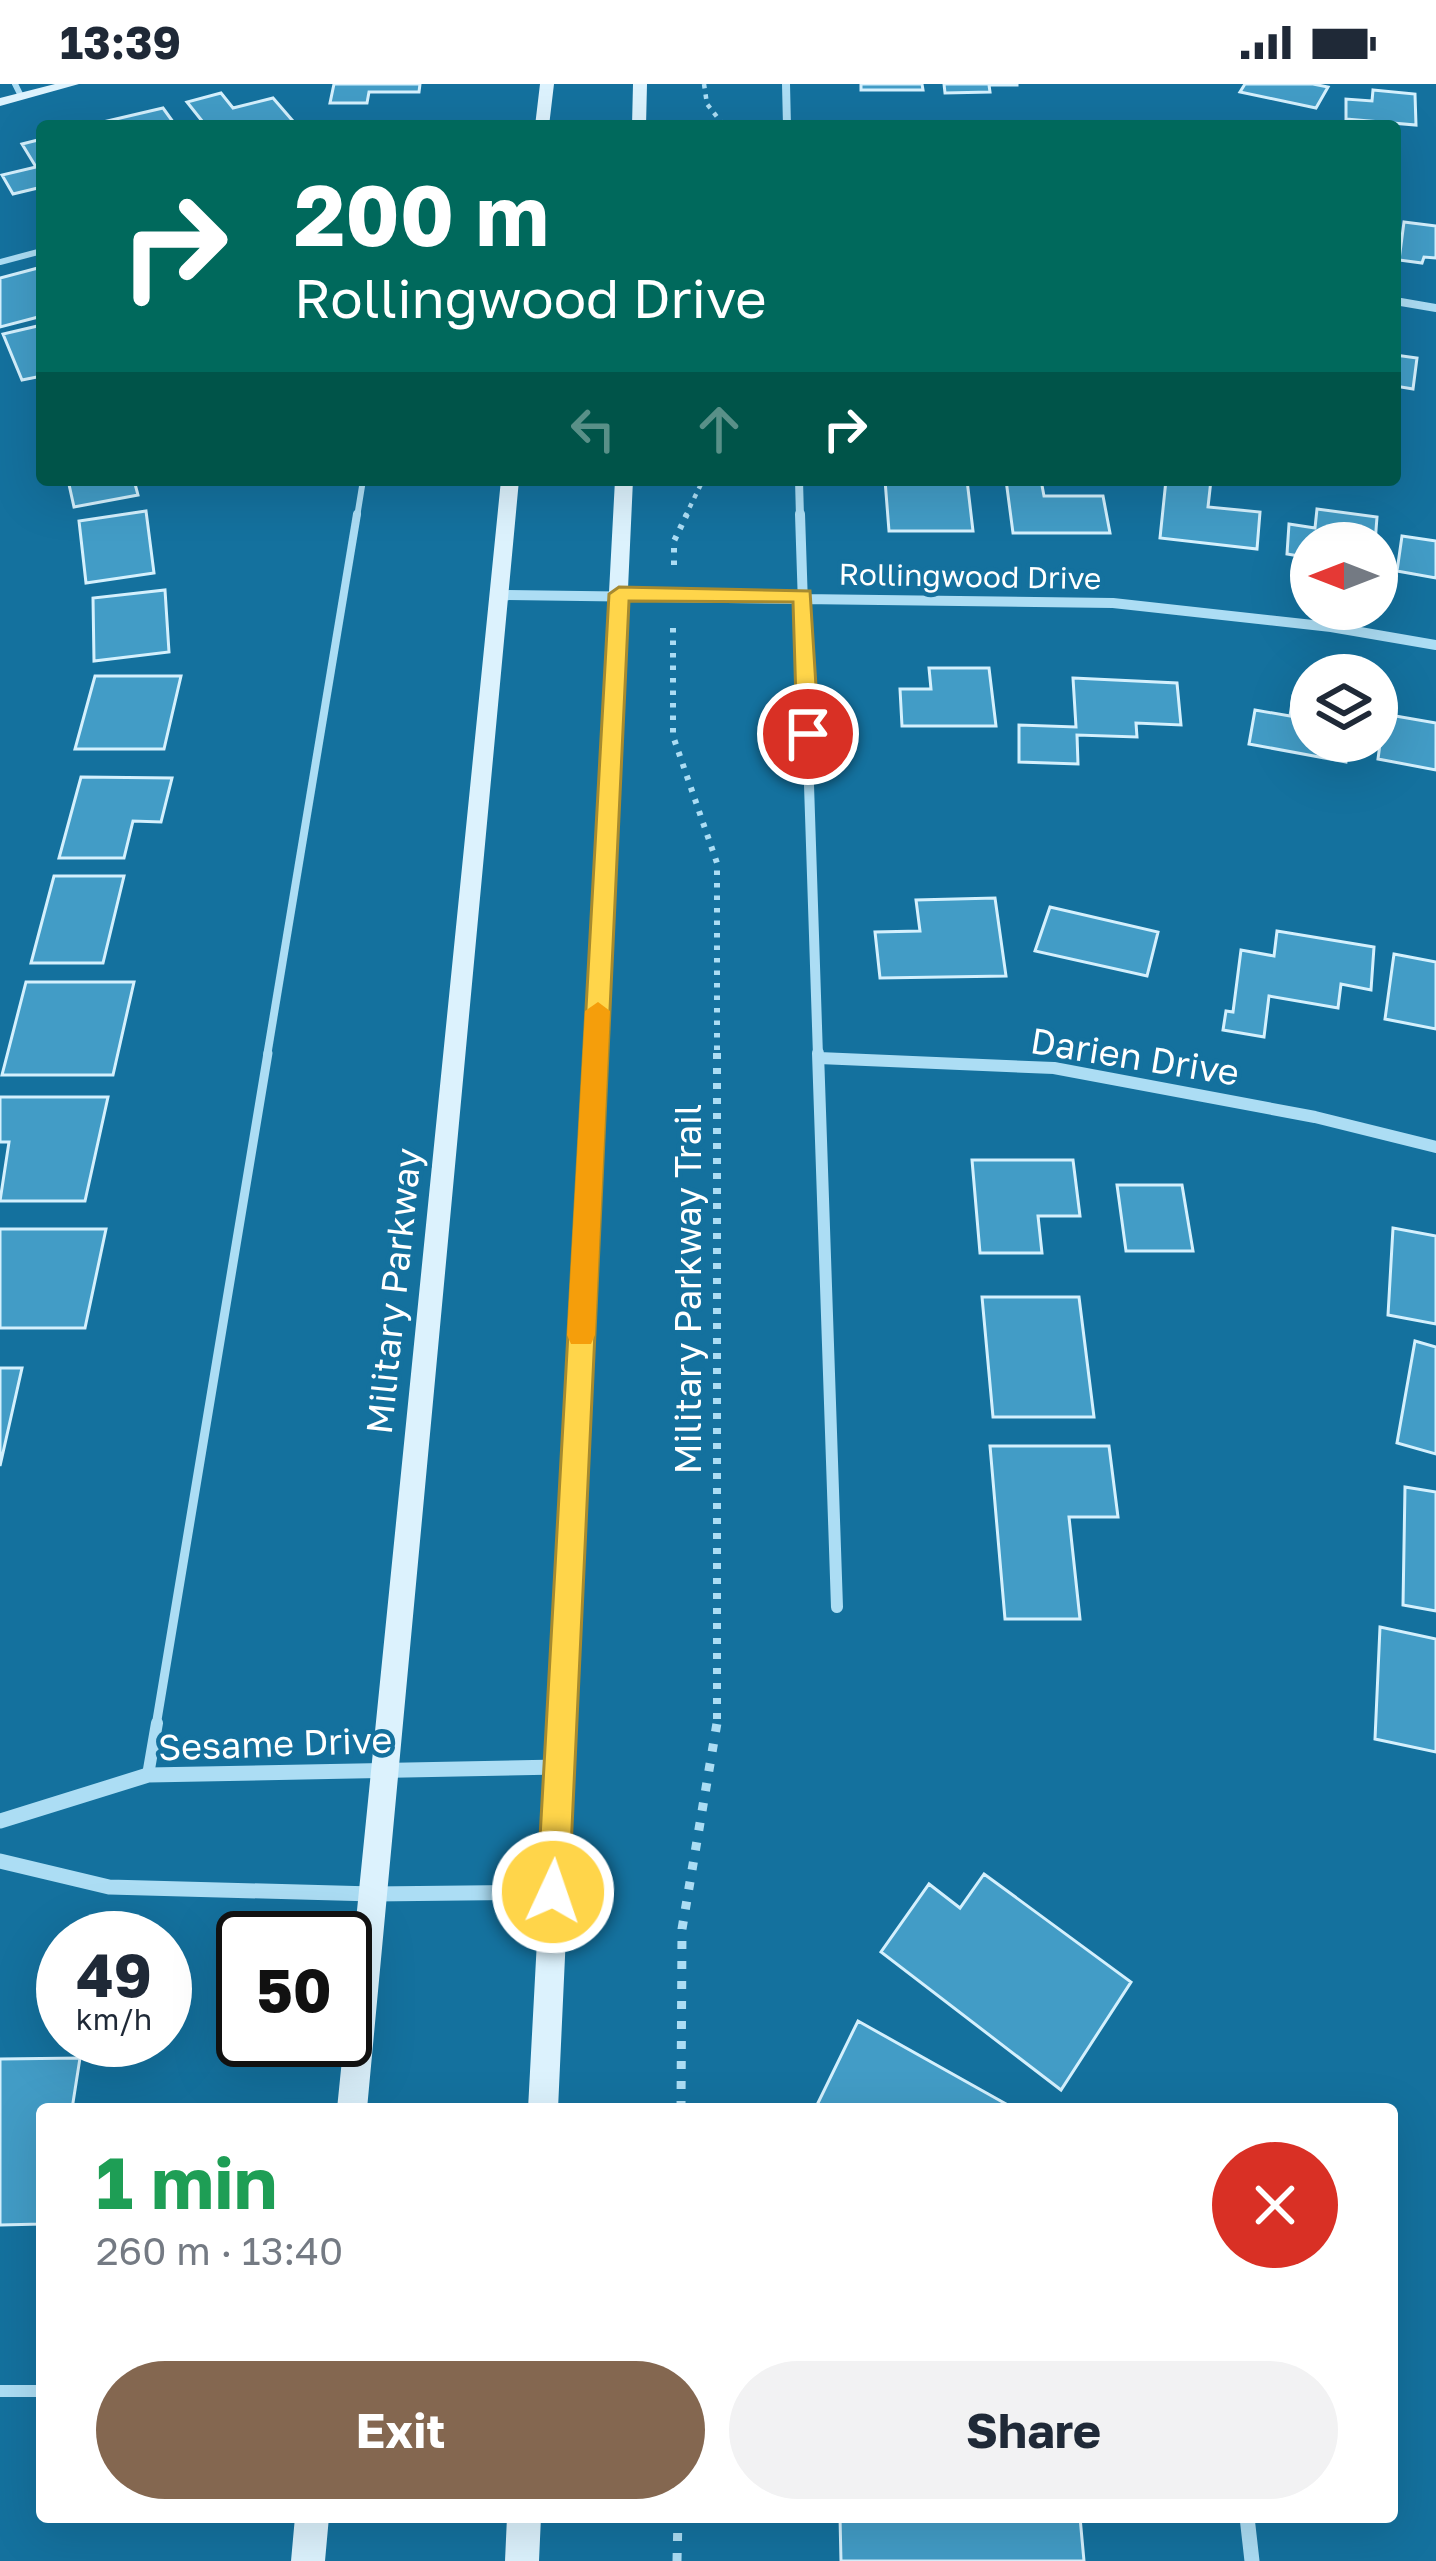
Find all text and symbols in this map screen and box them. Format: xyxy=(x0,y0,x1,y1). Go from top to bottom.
text: 13:39 xyxy=(60,15,181,69)
text: 200 m xyxy=(294,164,549,264)
icon: right xyxy=(96,168,252,324)
text: Rollingwood Drive xyxy=(294,265,767,330)
icon: left xyxy=(560,396,626,462)
icon: ahead xyxy=(686,396,752,462)
icon: right xyxy=(812,396,878,462)
north arrow xyxy=(1290,522,1398,630)
map controls xyxy=(1290,522,1398,762)
street label: Rollingwood Drive xyxy=(838,556,1102,596)
button: layers xyxy=(1290,654,1398,762)
pin xyxy=(757,683,859,785)
icon: arrive xyxy=(775,701,841,767)
street label: Darien Drive xyxy=(1028,1018,1242,1094)
street label: Military Parkway Trail xyxy=(666,1104,709,1474)
street label: Military Parkway xyxy=(357,1146,429,1436)
street label: Sesame Drive xyxy=(157,1717,393,1769)
position arrow xyxy=(490,1829,616,1955)
speed limit sign: 50 xyxy=(216,1911,372,2067)
text: 49 xyxy=(76,1938,152,2010)
text: km/h xyxy=(76,2001,152,2037)
text: 1 min xyxy=(96,2138,277,2225)
button: close xyxy=(1212,2142,1338,2268)
text: 260 m · 13:40 xyxy=(96,2227,343,2274)
button: Exit xyxy=(96,2361,705,2499)
button: Share xyxy=(729,2361,1338,2499)

